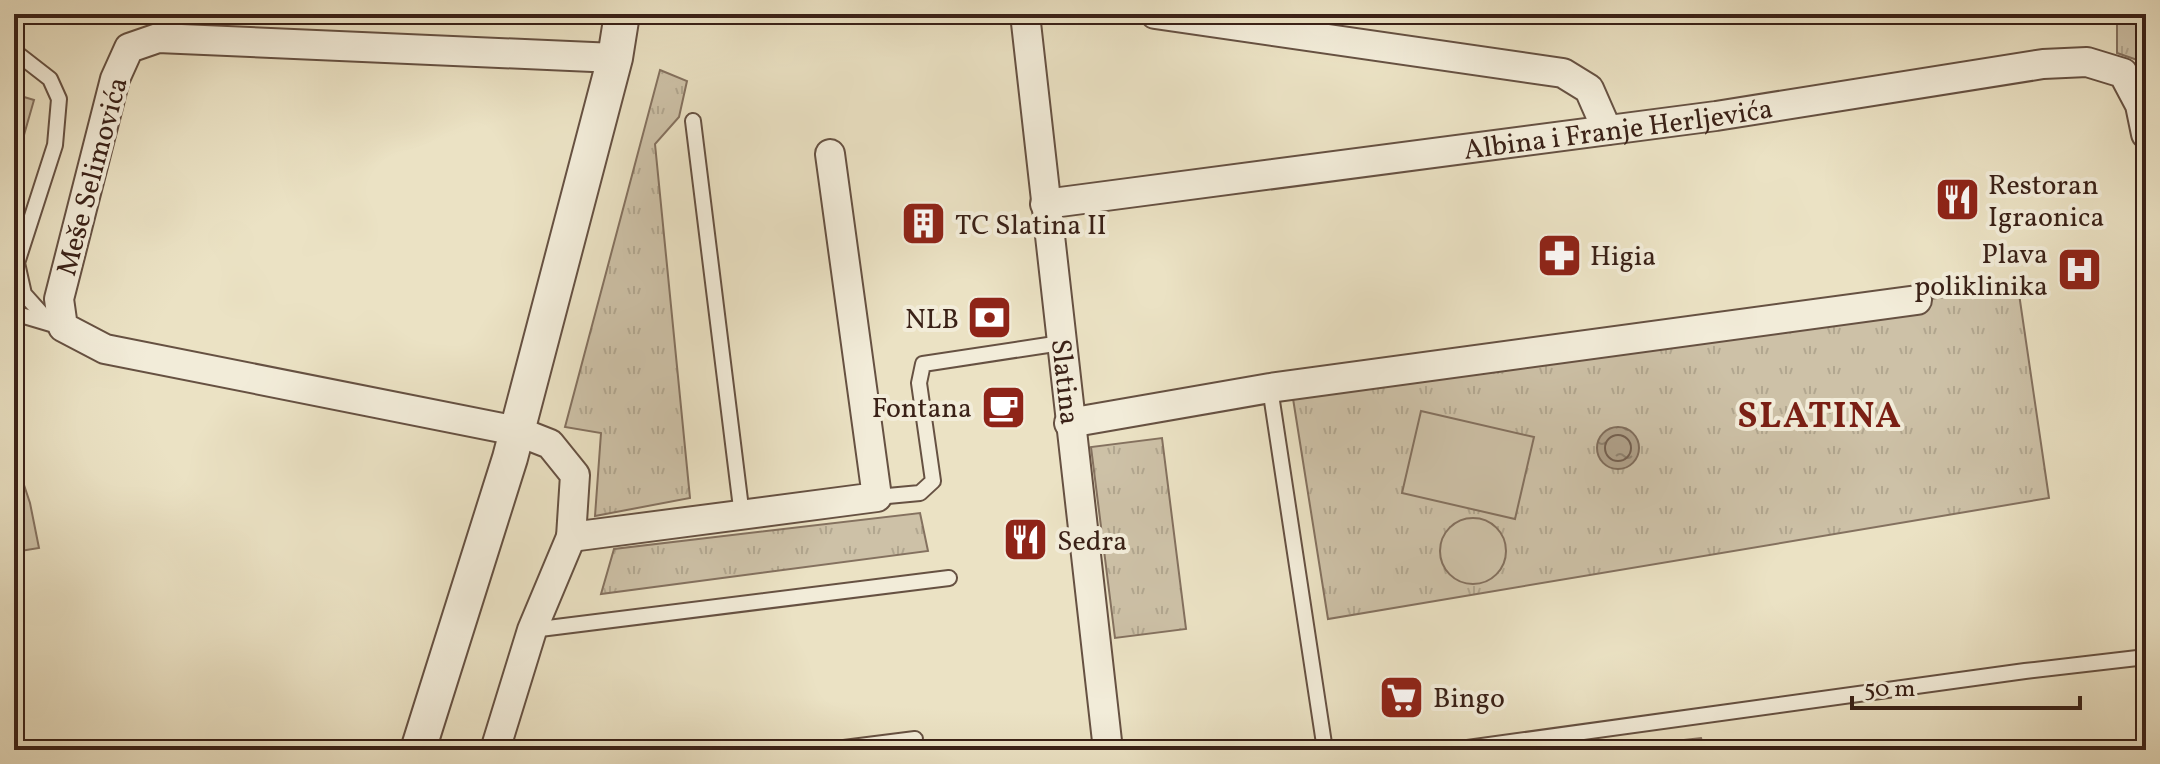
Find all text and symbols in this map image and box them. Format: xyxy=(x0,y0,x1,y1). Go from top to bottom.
street label: Meše Selimovića xyxy=(48,73,139,280)
street label: Albina i Franje Herljevića xyxy=(1461,90,1776,171)
place label: Restoran Igraonica xyxy=(1988,167,2104,238)
restaurant icon: Restoran Igraonica xyxy=(1933,176,1981,224)
building icon: TC Slatina II xyxy=(900,200,948,248)
place label: TC Slatina II xyxy=(955,207,1107,246)
pharmacy icon: Higia xyxy=(1535,231,1583,279)
place label: Plava poliklinika xyxy=(1914,236,2048,307)
place label: Higia xyxy=(1590,238,1656,277)
hospital icon: Plava poliklinika xyxy=(2055,245,2103,293)
bank icon: NLB xyxy=(966,294,1014,342)
place label: NLB xyxy=(905,301,959,340)
street label: Slatina xyxy=(1040,337,1088,427)
cafe icon: Fontana xyxy=(979,383,1027,431)
place label: Fontana xyxy=(872,390,972,429)
district label: SLATINA xyxy=(1737,393,1903,443)
restaurant icon: Sedra xyxy=(1002,516,1050,564)
place label: Sedra xyxy=(1057,523,1127,562)
scale bar xyxy=(1852,660,2080,710)
supermarket icon: Bingo xyxy=(1378,673,1426,721)
text: 50 m xyxy=(1864,673,1916,707)
place label: Bingo xyxy=(1433,680,1505,719)

